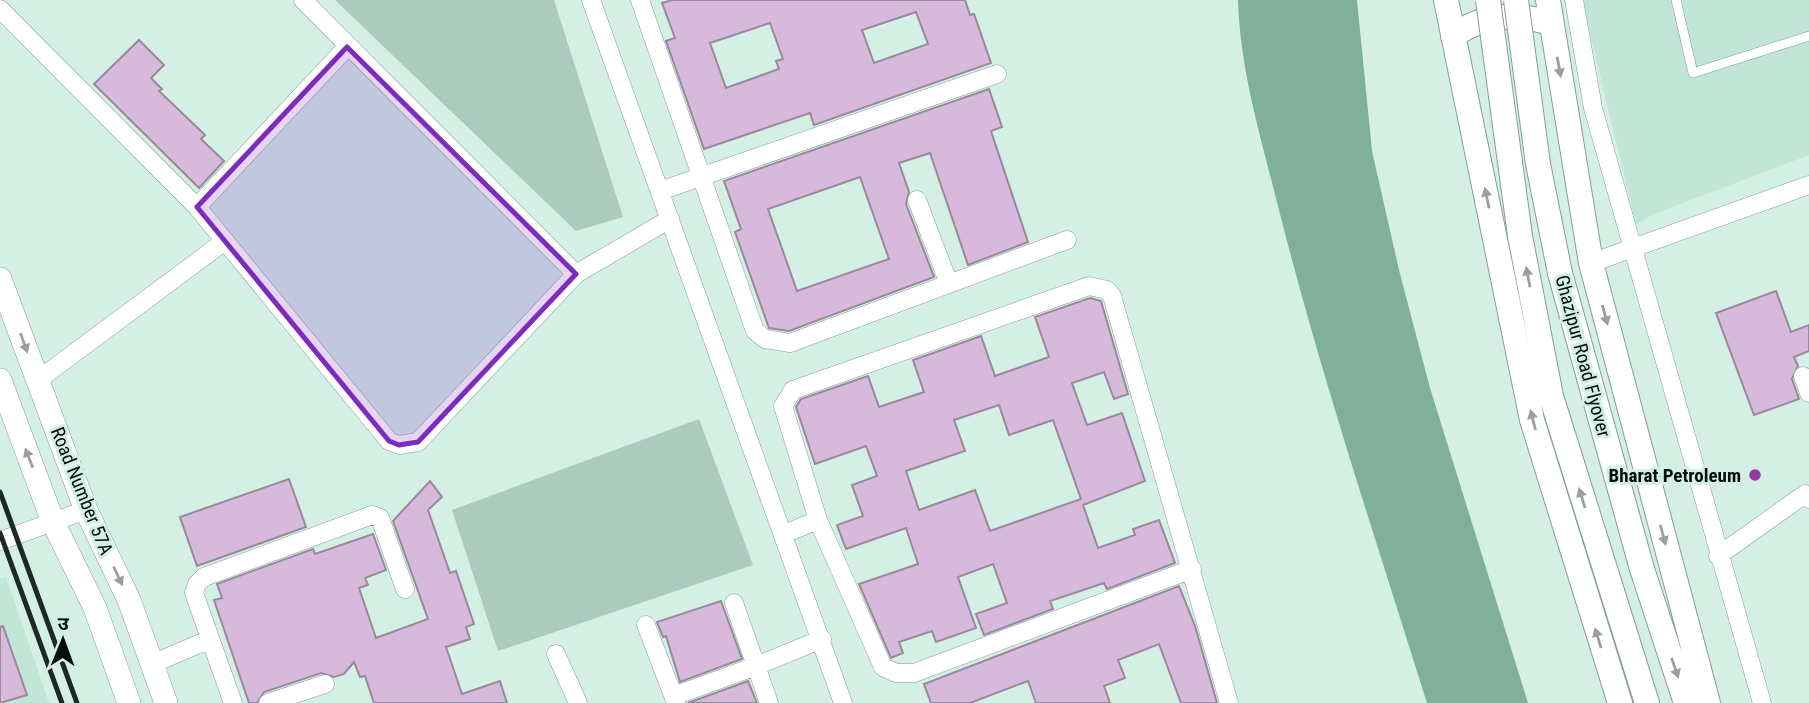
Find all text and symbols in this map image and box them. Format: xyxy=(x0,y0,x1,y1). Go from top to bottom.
one-way arrow xyxy=(1554,57,1565,79)
one-way arrow xyxy=(1481,187,1492,209)
one-way arrow xyxy=(1522,266,1533,288)
street label: Ghazipur Road Flyover xyxy=(1550,272,1616,440)
one-way arrow xyxy=(1600,304,1611,326)
one-way arrow xyxy=(18,332,29,353)
one-way arrow xyxy=(1527,409,1538,431)
street label: Road Number 57A xyxy=(46,424,118,558)
one-way arrow xyxy=(23,447,34,468)
place label: Bharat Petroleum xyxy=(1609,464,1741,487)
marker: Bharat Petroleum xyxy=(1747,467,1763,483)
one-way arrow xyxy=(1576,487,1586,508)
one-way arrow xyxy=(1659,525,1669,546)
one-way arrow xyxy=(113,566,124,587)
north arrow xyxy=(28,605,98,675)
text: उ xyxy=(58,612,70,635)
one-way arrow xyxy=(1593,628,1603,649)
one-way arrow xyxy=(1670,658,1681,679)

